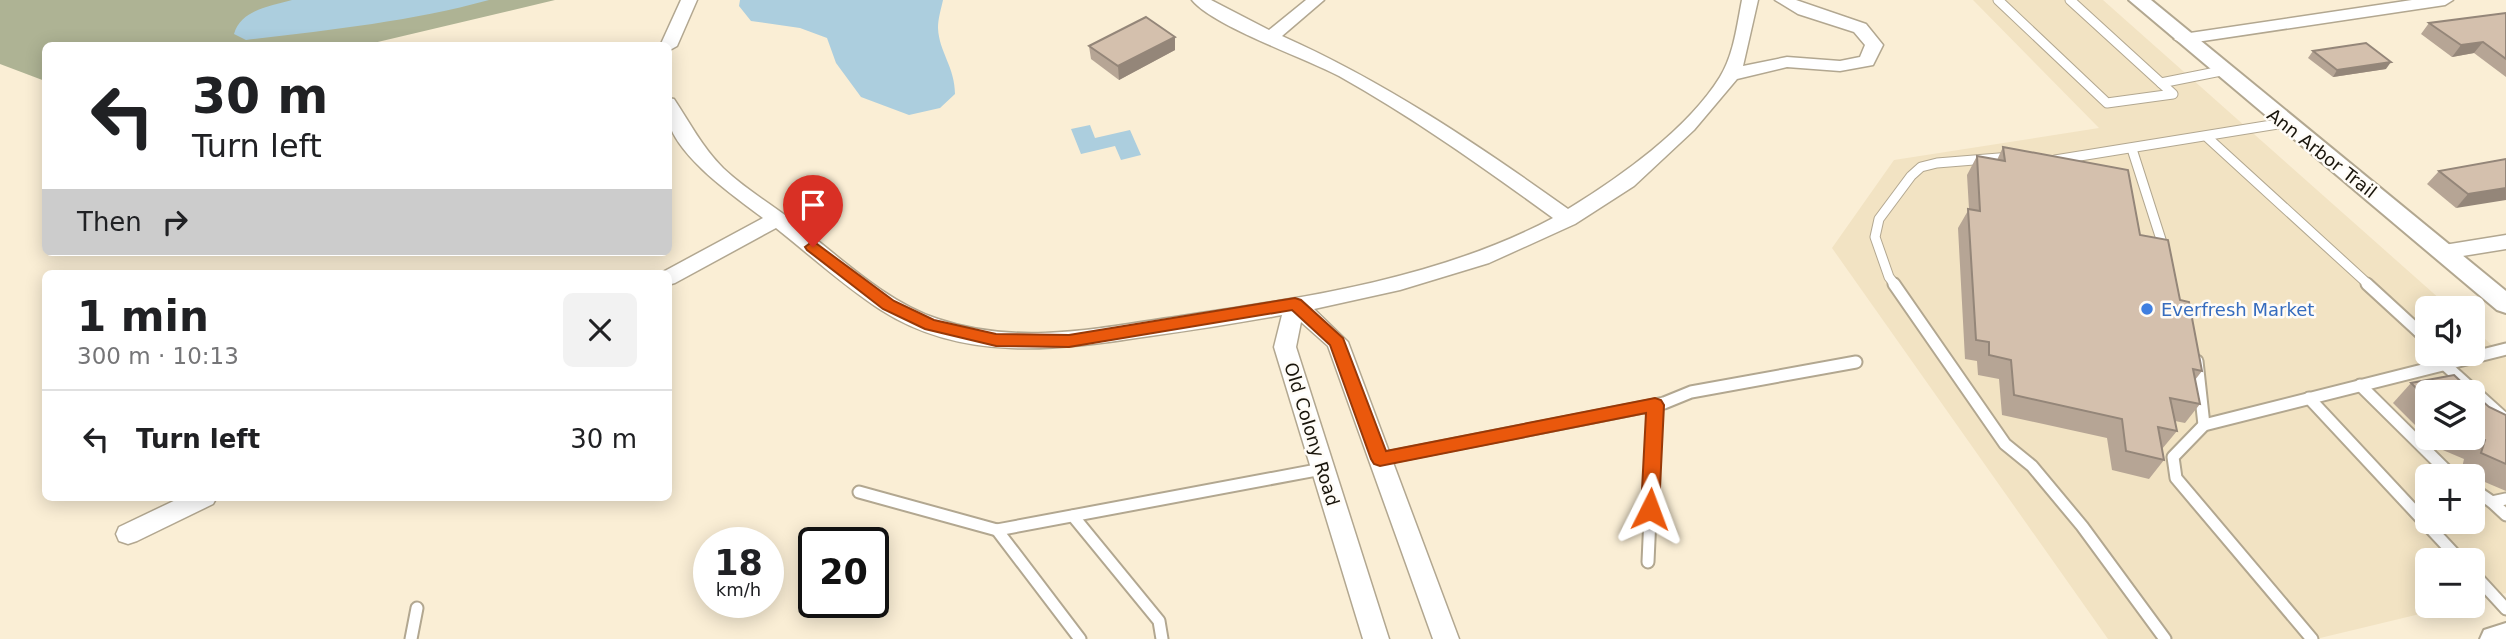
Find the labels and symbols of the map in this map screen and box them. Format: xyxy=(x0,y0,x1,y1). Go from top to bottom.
street label: Ann Arbor Trail xyxy=(2263,104,2381,202)
pin xyxy=(783,175,843,247)
place label: Everfresh Market xyxy=(2161,299,2314,320)
marker: Everfresh Market xyxy=(2139,301,2155,317)
street label: Old Colony Road xyxy=(1280,360,1344,508)
position arrow xyxy=(1613,472,1687,546)
speed limit sign: 20 xyxy=(798,527,889,618)

